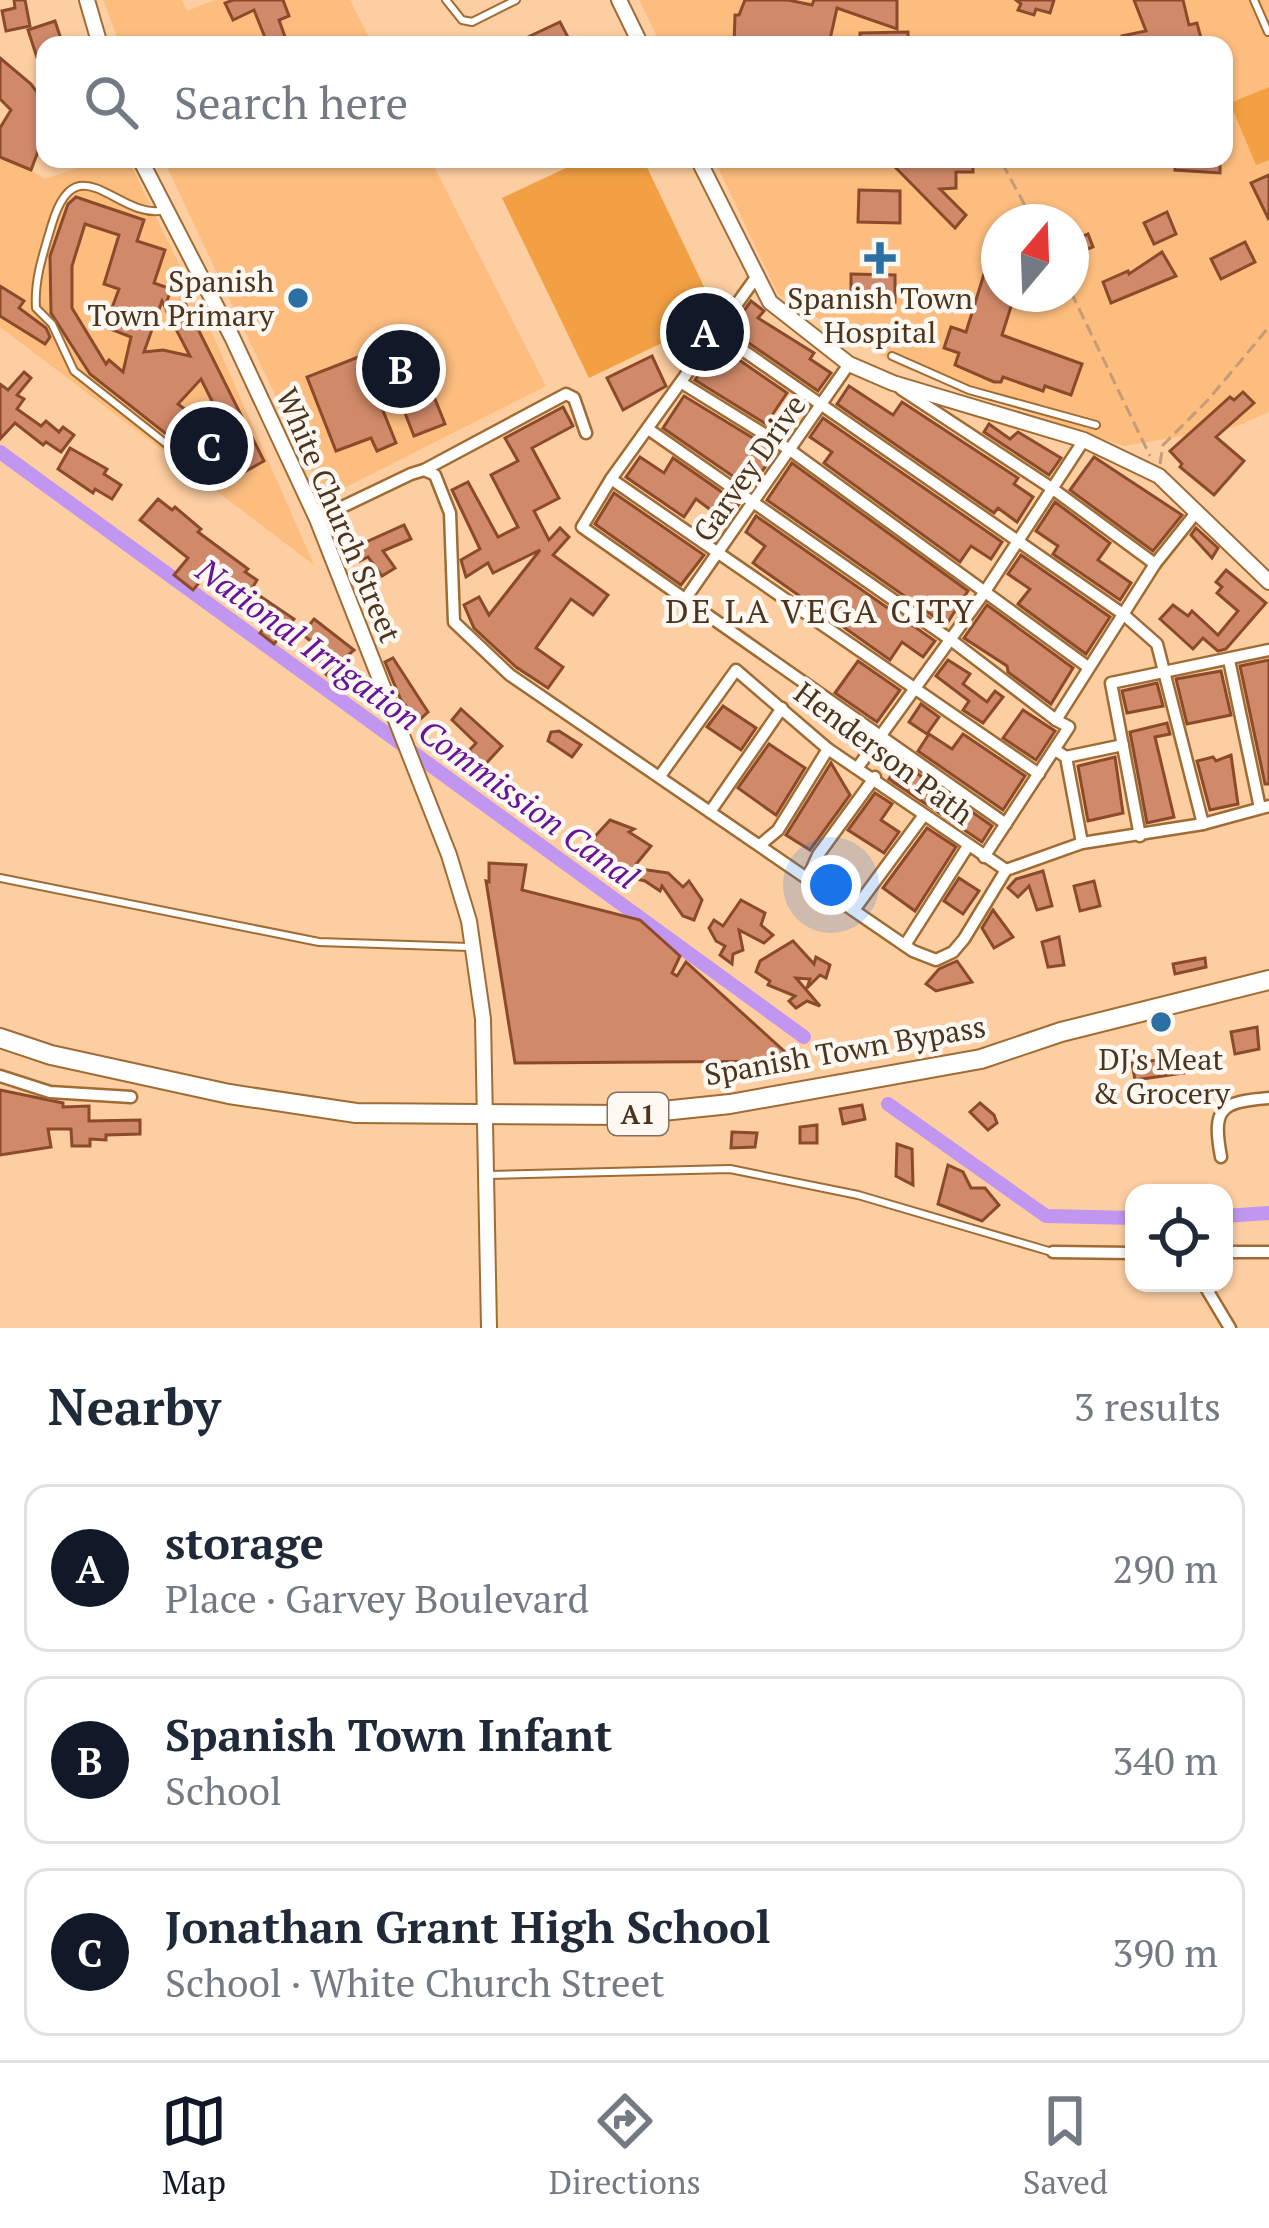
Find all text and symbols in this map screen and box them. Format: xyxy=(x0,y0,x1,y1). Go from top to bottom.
search box xyxy=(36,36,1233,168)
icon: search xyxy=(78,69,144,135)
text: Search here xyxy=(174,72,408,132)
north arrow xyxy=(981,204,1089,312)
marker: Spanish Town Hospital xyxy=(864,242,896,274)
place label: Spanish Town Primary xyxy=(88,261,275,335)
place label: Spanish Town Hospital xyxy=(787,278,973,352)
marker: Spanish Town Primary xyxy=(285,285,311,311)
pin: A xyxy=(666,287,744,377)
pin: B xyxy=(362,324,440,414)
street label: White Church Street xyxy=(267,382,411,648)
street label: Garvey Drive xyxy=(684,386,814,550)
pin: C xyxy=(170,401,248,491)
water label: National Irrigation Commission Canal xyxy=(188,547,648,898)
district label: DE LA VEGA CITY xyxy=(665,589,977,632)
street label: Henderson Path xyxy=(786,672,982,834)
your location xyxy=(801,855,861,915)
street label: Spanish Town Bypass xyxy=(701,1006,989,1094)
marker: DJ's Meat & Grocery xyxy=(1148,1009,1174,1035)
place label: DJ's Meat & Grocery xyxy=(1092,1039,1231,1113)
road number: A1 xyxy=(608,1093,668,1135)
map controls xyxy=(1125,1184,1233,1292)
button: locate xyxy=(1125,1184,1233,1292)
text: Nearby xyxy=(48,1372,221,1440)
text: 3 results xyxy=(1074,1380,1221,1432)
text: storage xyxy=(165,1512,324,1572)
text: A xyxy=(76,1542,104,1594)
text: 290 m xyxy=(1113,1542,1218,1594)
text: Place · Garvey Boulevard xyxy=(165,1572,589,1624)
text: Spanish Town Infant xyxy=(165,1704,612,1764)
text: B xyxy=(77,1734,103,1786)
text: 340 m xyxy=(1113,1734,1218,1786)
text: School xyxy=(165,1764,282,1816)
text: Jonathan Grant High School xyxy=(165,1896,771,1956)
text: C xyxy=(77,1926,103,1978)
text: 390 m xyxy=(1113,1926,1218,1978)
text: School · White Church Street xyxy=(165,1956,665,2008)
tab: Map xyxy=(161,2088,227,2203)
tab: Directions xyxy=(549,2088,701,2203)
tab: Saved xyxy=(1023,2088,1108,2203)

